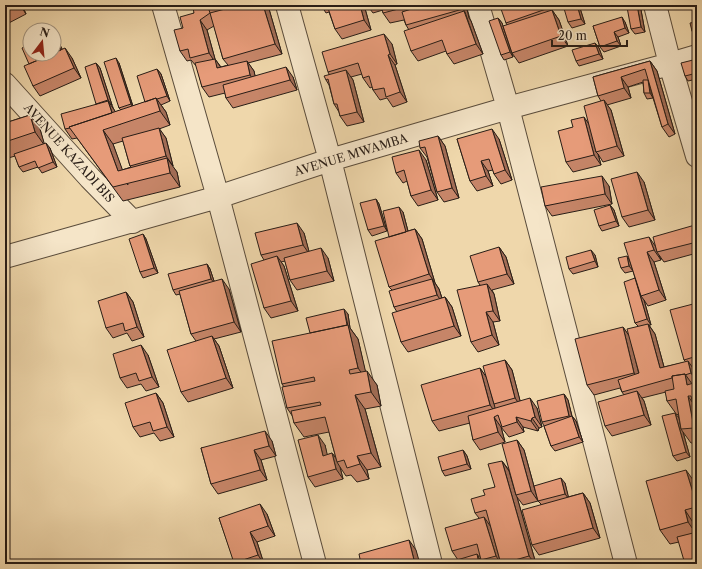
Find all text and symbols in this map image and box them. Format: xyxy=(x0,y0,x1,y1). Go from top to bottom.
north arrow xyxy=(22,22,62,62)
scale bar xyxy=(552,22,627,48)
text: N xyxy=(38,24,52,41)
text: 20 m xyxy=(558,28,587,43)
street label: AVENUE KAZADI BIS xyxy=(20,99,118,205)
street label: AVENUE MWAMBA xyxy=(291,130,410,179)

